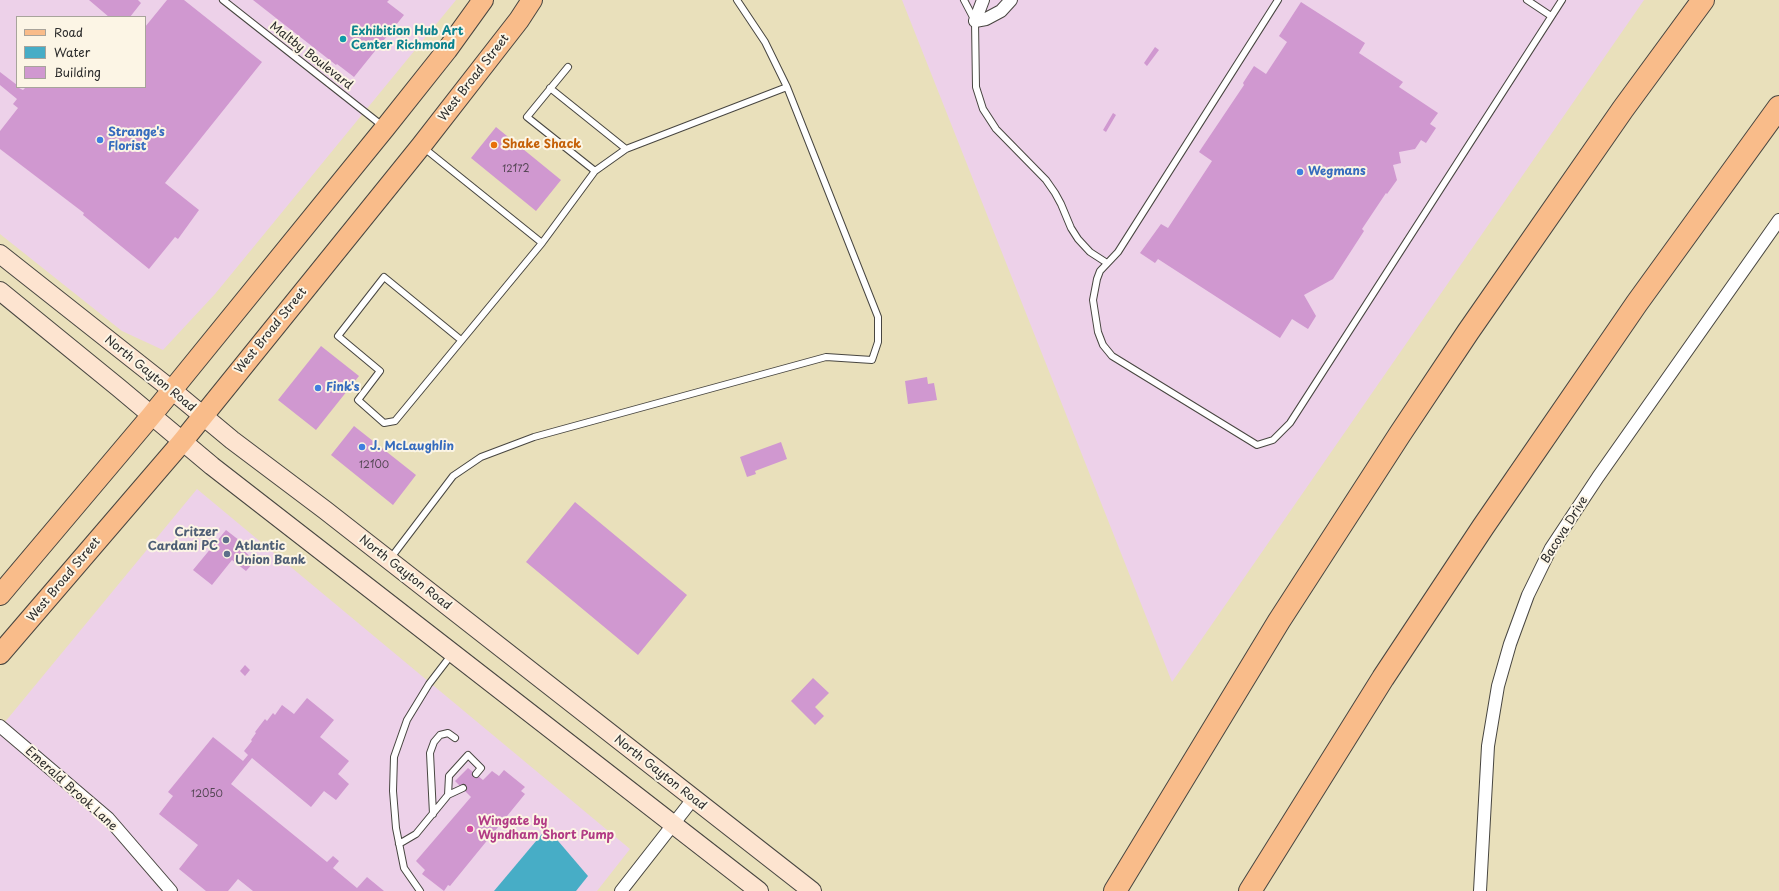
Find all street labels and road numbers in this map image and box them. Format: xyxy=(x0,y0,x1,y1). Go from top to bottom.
street label: Maltby Boulevard xyxy=(267,19,355,93)
street label: West Broad Street xyxy=(436,32,512,124)
street label: West Broad Street xyxy=(232,285,310,377)
street label: North Gayton Road xyxy=(102,333,198,415)
street label: Bacova Drive xyxy=(1539,494,1591,566)
street label: North Gayton Road xyxy=(356,533,454,613)
street label: West Broad Street xyxy=(24,535,104,625)
street label: North Gayton Road xyxy=(611,733,709,813)
street label: Emerald Brook Lane xyxy=(22,744,120,834)

